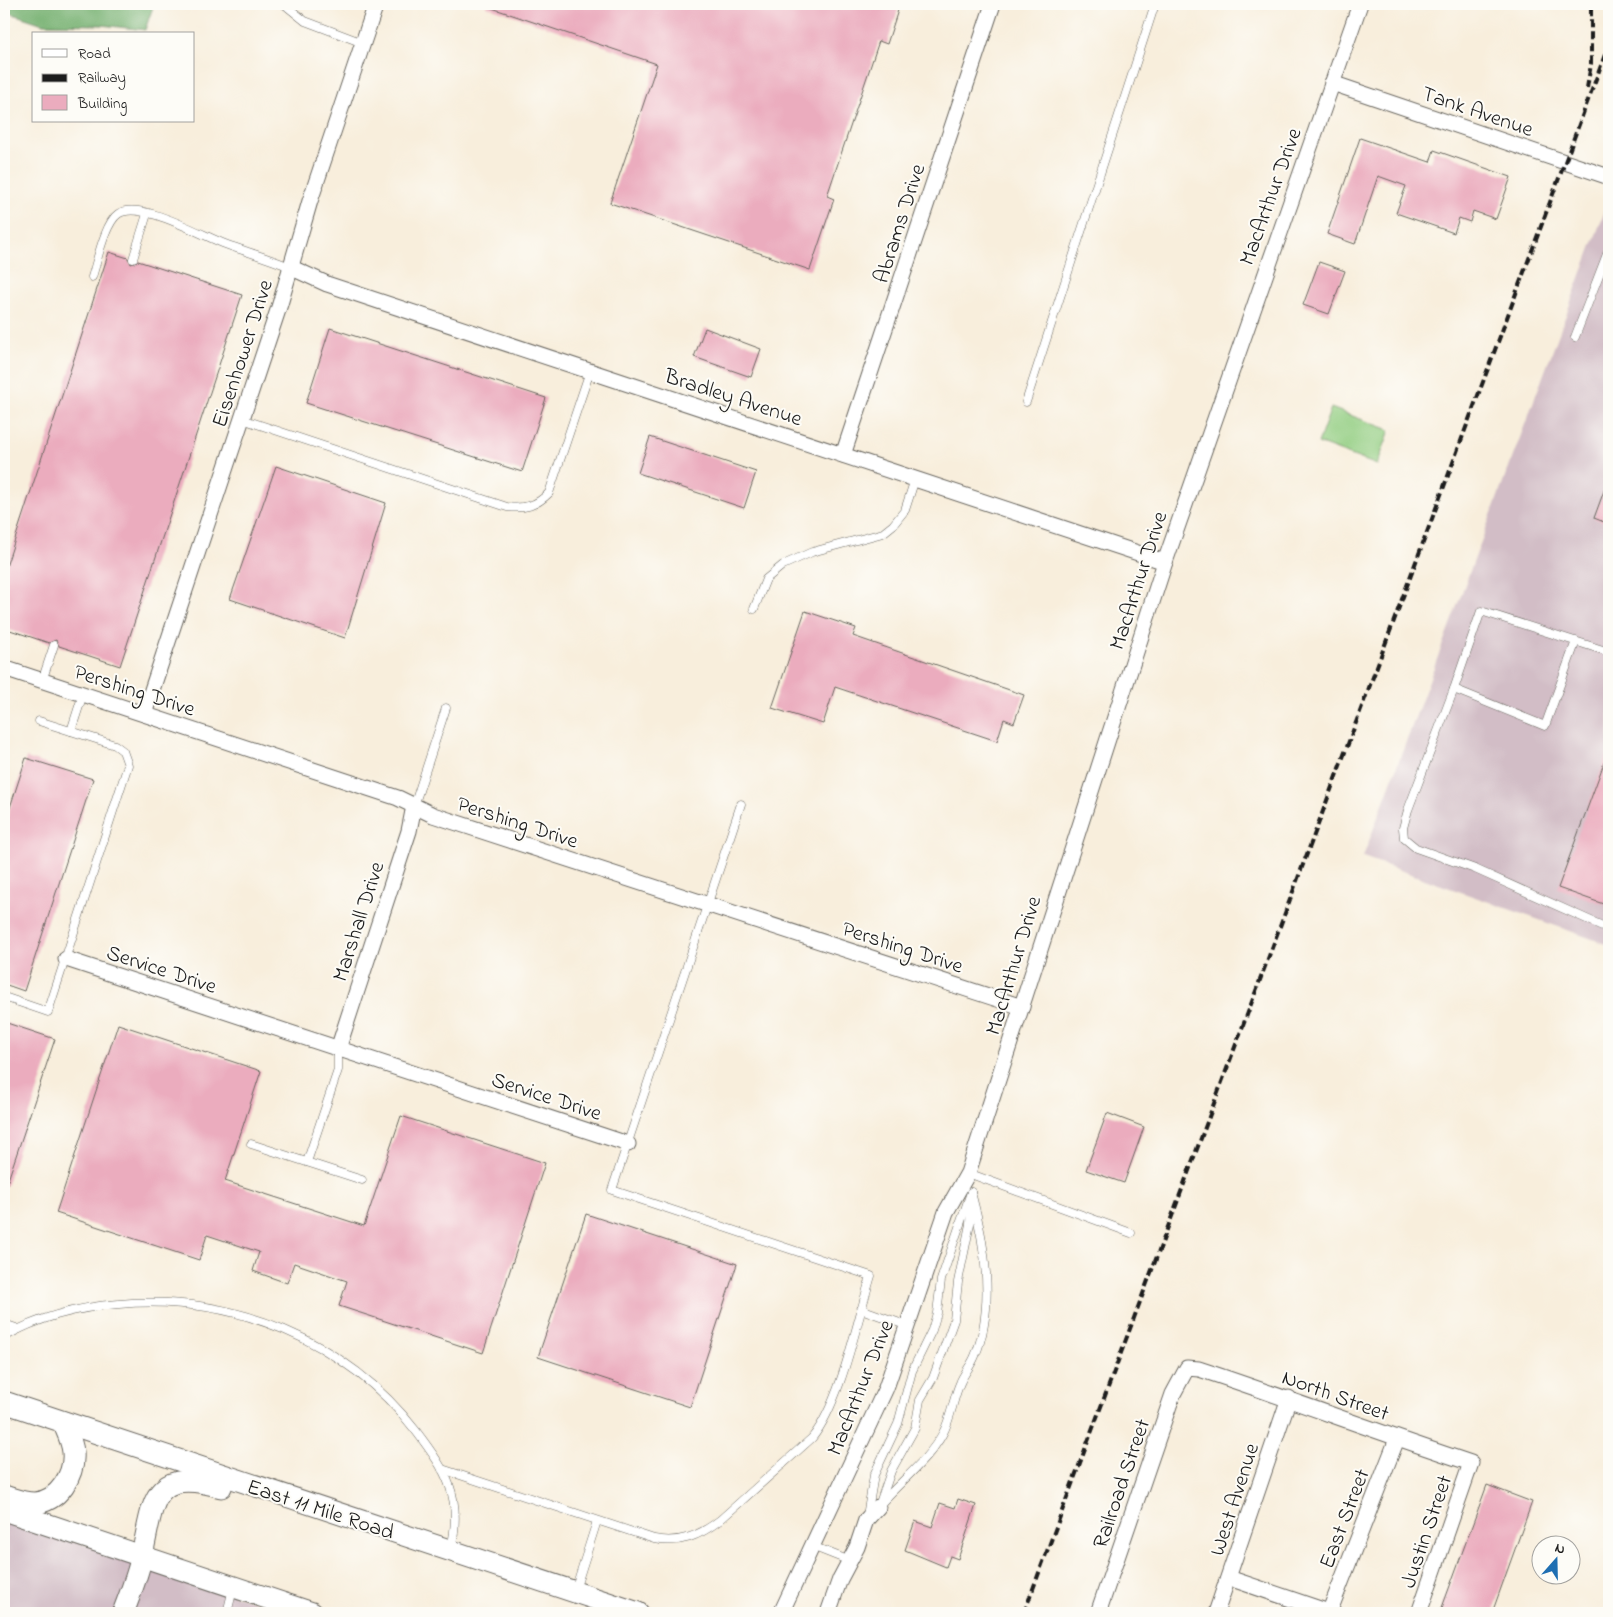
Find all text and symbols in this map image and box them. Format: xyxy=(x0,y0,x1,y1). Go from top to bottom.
legend xyxy=(32,32,195,122)
text: Road xyxy=(78,43,111,65)
text: Railway xyxy=(78,67,126,90)
street label: Tank Avenue xyxy=(1417,79,1537,147)
text: Building xyxy=(77,93,127,116)
street label: MacArthur Drive xyxy=(1232,124,1312,270)
street label: Abrams Drive xyxy=(867,160,935,288)
street label: Eisenhower Drive xyxy=(205,276,283,432)
street label: Bradley Avenue xyxy=(659,361,806,437)
street label: MacArthur Drive xyxy=(1102,507,1177,654)
street label: Pershing Drive xyxy=(69,657,199,728)
street label: Pershing Drive xyxy=(452,789,582,860)
street label: Marshall Drive xyxy=(325,858,394,986)
street label: MacArthur Drive xyxy=(979,892,1051,1039)
street label: Pershing Drive xyxy=(837,914,967,985)
street label: Service Drive xyxy=(102,938,221,1004)
street label: Service Drive xyxy=(487,1065,606,1131)
street label: MacArthur Drive xyxy=(820,1315,904,1461)
street label: North Street xyxy=(1277,1363,1394,1431)
street label: Railroad Street xyxy=(1086,1414,1160,1553)
street label: West Avenue xyxy=(1203,1439,1269,1560)
street label: East Street xyxy=(1312,1464,1380,1574)
street label: Justin Street xyxy=(1394,1471,1462,1593)
street label: East 11 Mile Road xyxy=(242,1472,398,1550)
north arrow xyxy=(1530,1534,1580,1584)
text: N xyxy=(1552,1538,1568,1561)

